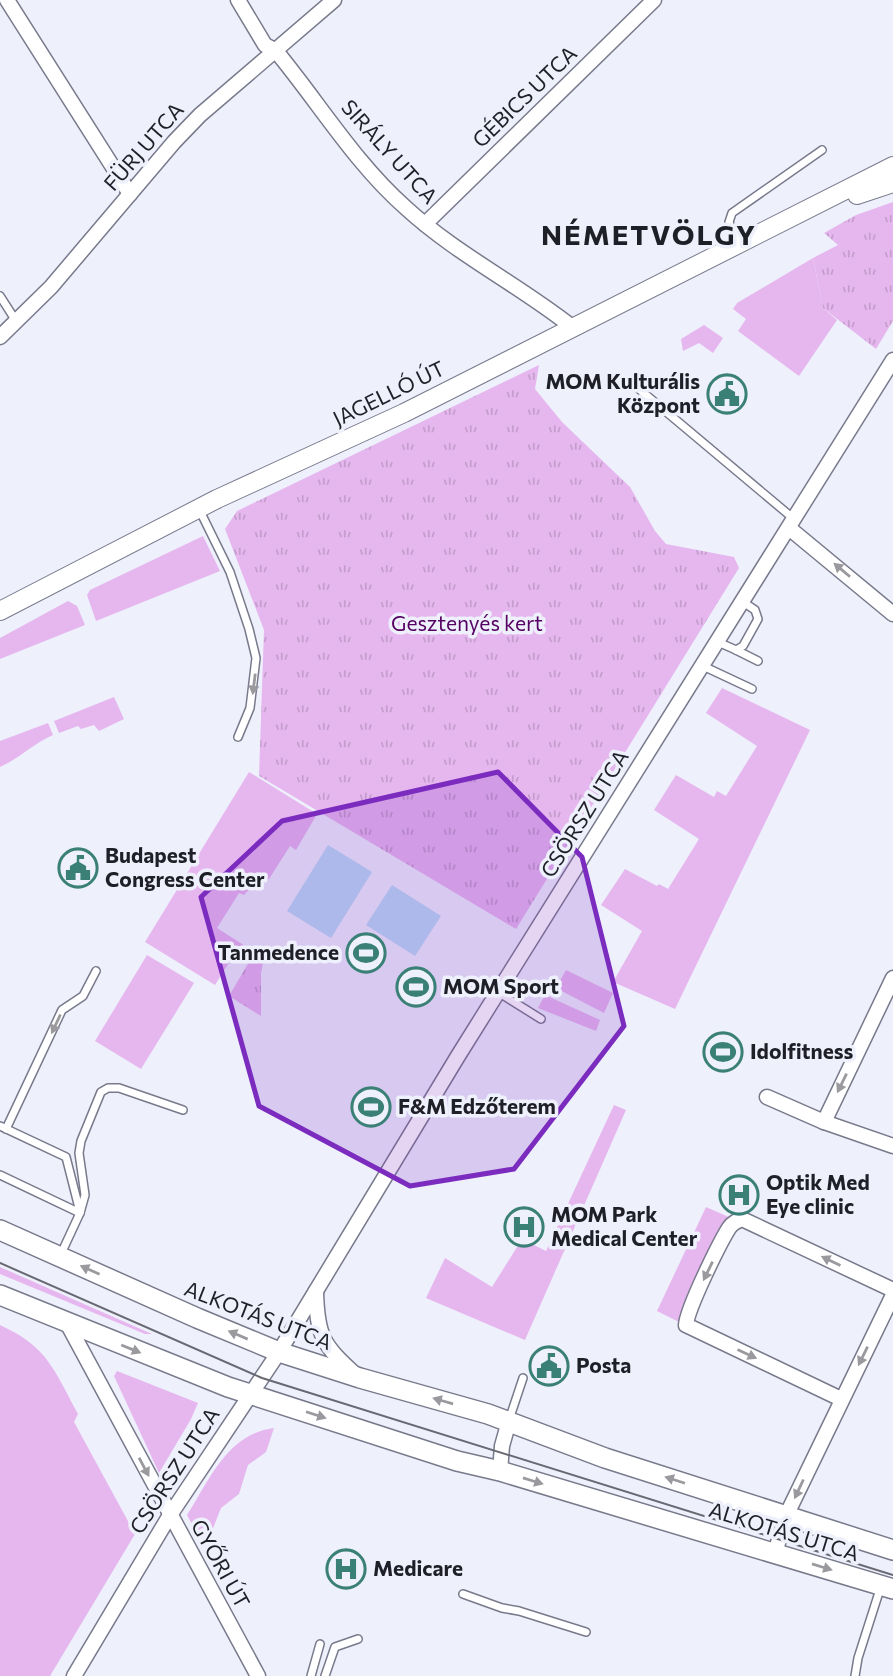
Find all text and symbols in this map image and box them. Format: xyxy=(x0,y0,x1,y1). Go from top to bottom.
street label: GÉBICS UTCA xyxy=(467,40,581,152)
street label: SIRÁLY UTCA xyxy=(337,94,443,208)
street label: FÜRJ UTCA xyxy=(98,97,188,195)
district label: NÉMETVÖLGY xyxy=(541,217,757,251)
street label: JAGELLÓ ÚT xyxy=(328,355,448,431)
place label: MOM Kulturális Központ xyxy=(545,368,700,417)
public building icon: MOM Kulturális Központ xyxy=(706,373,748,415)
one-way arrow xyxy=(833,563,851,578)
park label: Gesztenyés kert xyxy=(391,610,543,635)
one-way arrow xyxy=(248,673,259,695)
street label: CSÖRSZ UTCA xyxy=(535,745,633,881)
place label: Budapest Congress Center xyxy=(105,842,265,891)
public building icon: Budapest Congress Center xyxy=(57,847,99,889)
sports icon: Tanmedence xyxy=(345,932,387,974)
place label: Tanmedence xyxy=(218,939,339,964)
sports icon: MOM Sport xyxy=(395,966,437,1008)
place label: MOM Sport xyxy=(443,973,559,998)
one-way arrow xyxy=(50,1014,61,1034)
sports icon: Idolfitness xyxy=(702,1031,744,1073)
place label: Idolfitness xyxy=(750,1038,853,1063)
one-way arrow xyxy=(836,1073,848,1093)
sports icon: F&M Edzőterem xyxy=(350,1086,392,1128)
place label: F&M Edzőterem xyxy=(398,1093,556,1118)
place label: Optik Med Eye clinic xyxy=(766,1169,870,1218)
hospital icon: Optik Med Eye clinic xyxy=(718,1174,760,1216)
place label: MOM Park Medical Center xyxy=(551,1201,698,1250)
hospital icon: MOM Park Medical Center xyxy=(503,1206,545,1248)
one-way arrow xyxy=(821,1255,841,1266)
one-way arrow xyxy=(703,1261,714,1281)
one-way arrow xyxy=(80,1264,100,1276)
street label: ALKOTÁS UTCA xyxy=(181,1275,336,1354)
one-way arrow xyxy=(228,1329,248,1341)
one-way arrow xyxy=(121,1343,142,1354)
public building icon: Posta xyxy=(528,1345,570,1387)
one-way arrow xyxy=(857,1346,868,1366)
one-way arrow xyxy=(737,1349,757,1360)
place label: Posta xyxy=(576,1352,631,1377)
one-way arrow xyxy=(432,1396,453,1406)
street label: CSÖRSZ UTCA xyxy=(124,1402,224,1538)
one-way arrow xyxy=(305,1410,326,1421)
one-way arrow xyxy=(138,1457,149,1477)
one-way arrow xyxy=(664,1474,685,1485)
one-way arrow xyxy=(523,1476,544,1486)
one-way arrow xyxy=(793,1479,804,1499)
street label: ALKOTÁS UTCA xyxy=(706,1496,863,1565)
street label: GYŐRI ÚT xyxy=(187,1514,256,1612)
hospital icon: Medicare xyxy=(325,1548,367,1590)
place label: Medicare xyxy=(373,1555,463,1580)
one-way arrow xyxy=(811,1563,832,1573)

